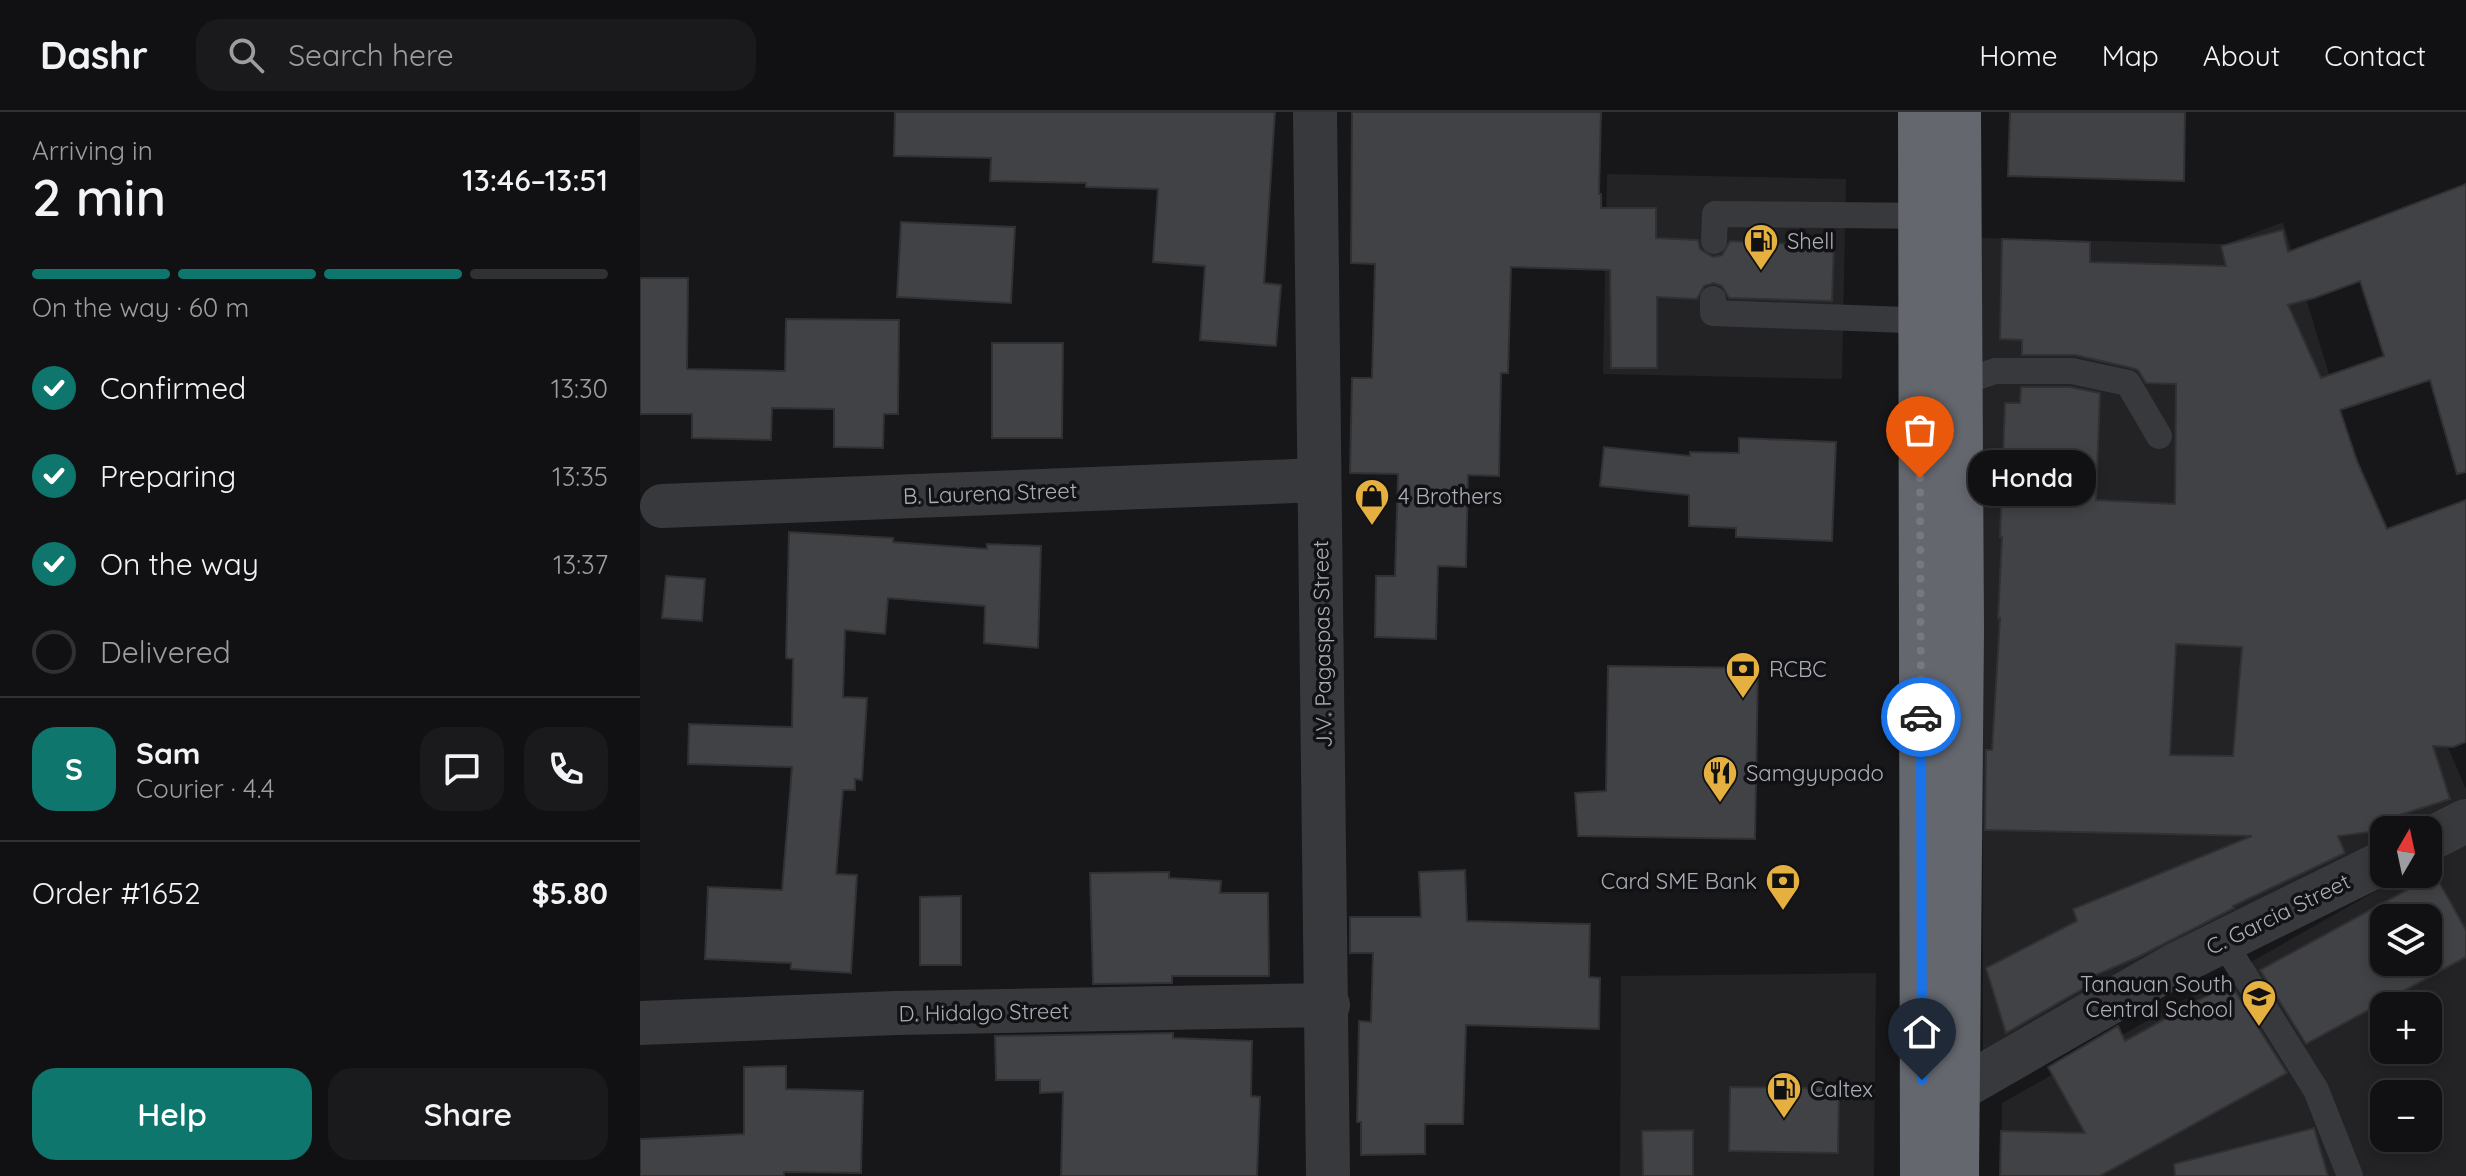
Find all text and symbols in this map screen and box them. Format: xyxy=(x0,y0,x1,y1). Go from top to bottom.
search box xyxy=(196,19,756,91)
text: Dashr xyxy=(40,31,148,79)
icon: search xyxy=(224,33,268,77)
text: Search here xyxy=(288,36,454,74)
text: Home xyxy=(1979,38,2058,73)
text: Map xyxy=(2102,38,2159,73)
text: About xyxy=(2203,38,2280,73)
text: Contact xyxy=(2324,38,2426,73)
text: Arriving in xyxy=(32,134,153,167)
text: 13:46–13:51 xyxy=(462,161,608,199)
text: 2 min xyxy=(32,164,166,229)
fuel station icon: Shell xyxy=(1742,222,1780,272)
place label: Shell xyxy=(1787,227,1834,255)
text: On the way · 60 m xyxy=(32,291,249,324)
icon: check xyxy=(32,366,76,410)
text: Confirmed xyxy=(100,369,246,407)
text: 13:30 xyxy=(551,372,608,405)
pin xyxy=(1886,396,1954,478)
icon: bag xyxy=(1898,408,1942,452)
callout: Honda xyxy=(1968,450,2096,506)
icon: check xyxy=(32,454,76,498)
text: Preparing xyxy=(100,457,236,495)
text: 13:35 xyxy=(552,460,608,493)
text: Honda xyxy=(1991,461,2073,494)
street label: B. Laurena Street xyxy=(902,476,1078,510)
shop icon: 4 Brothers xyxy=(1353,477,1391,527)
place label: 4 Brothers xyxy=(1398,482,1502,510)
street label: J.V. Pagaspas Street xyxy=(1306,540,1338,748)
icon: check xyxy=(32,542,76,586)
text: On the way xyxy=(100,545,259,583)
text: 13:37 xyxy=(553,548,608,581)
text: Delivered xyxy=(100,633,231,671)
bank icon: RCBC xyxy=(1724,650,1762,700)
place label: RCBC xyxy=(1769,655,1827,683)
courier xyxy=(1881,677,1961,757)
icon: car xyxy=(1899,695,1943,739)
button: chat xyxy=(420,727,504,811)
button: phone xyxy=(524,727,608,811)
text: Sam xyxy=(136,734,200,772)
text: S xyxy=(65,750,83,788)
restaurant icon: Samgyupado xyxy=(1701,754,1739,804)
place label: Samgyupado xyxy=(1746,759,1884,787)
text: Courier · 4.4 xyxy=(136,772,274,805)
north arrow xyxy=(2370,816,2442,888)
map controls xyxy=(2370,816,2442,1152)
bank icon: Card SME Bank xyxy=(1764,862,1802,912)
place label: Card SME Bank xyxy=(1601,867,1757,895)
street label: C. Garcia Street xyxy=(2201,867,2355,961)
text: Order #1652 xyxy=(32,874,201,912)
text: $5.80 xyxy=(532,874,608,912)
button: layers xyxy=(2370,904,2442,976)
place label: Tanauan South Central School xyxy=(2080,970,2233,1023)
school or university icon: Tanauan South Central School xyxy=(2240,978,2278,1028)
button: + xyxy=(2370,992,2442,1064)
street label: D. Hidalgo Street xyxy=(898,997,1070,1027)
pin xyxy=(1888,998,1956,1080)
icon: home xyxy=(1900,1010,1944,1054)
button: Help xyxy=(32,1068,312,1160)
button: Share xyxy=(328,1068,608,1160)
fuel station icon: Caltex xyxy=(1765,1070,1803,1120)
place label: Caltex xyxy=(1810,1075,1873,1103)
button: − xyxy=(2370,1080,2442,1152)

